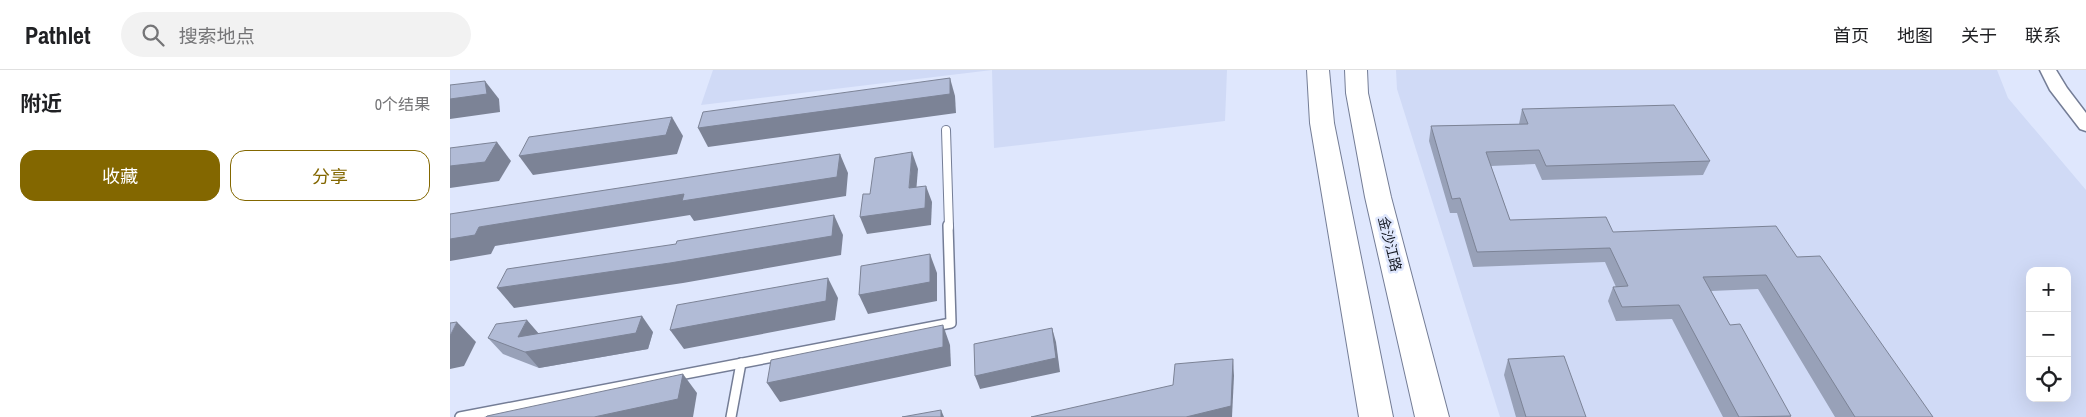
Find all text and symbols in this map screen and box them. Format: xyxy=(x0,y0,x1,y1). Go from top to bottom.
search box xyxy=(121,12,471,57)
text: Pathlet xyxy=(25,19,91,51)
icon: search xyxy=(139,21,167,49)
text: 搜索地点 xyxy=(179,23,255,49)
text: 首页 xyxy=(1833,23,1869,48)
text: 地图 xyxy=(1897,23,1933,48)
text: 关于 xyxy=(1961,23,1997,48)
text: 联系 xyxy=(2025,23,2061,48)
text: 附近 xyxy=(20,89,62,118)
text: 0个结果 xyxy=(375,93,430,115)
button: 收藏 xyxy=(20,150,220,201)
button: 分享 xyxy=(230,150,430,201)
street label: 金沙江路 xyxy=(1374,215,1406,273)
map controls xyxy=(2026,267,2071,402)
button: + xyxy=(2026,267,2071,312)
button: − xyxy=(2026,312,2071,357)
button: locate xyxy=(2026,357,2071,402)

